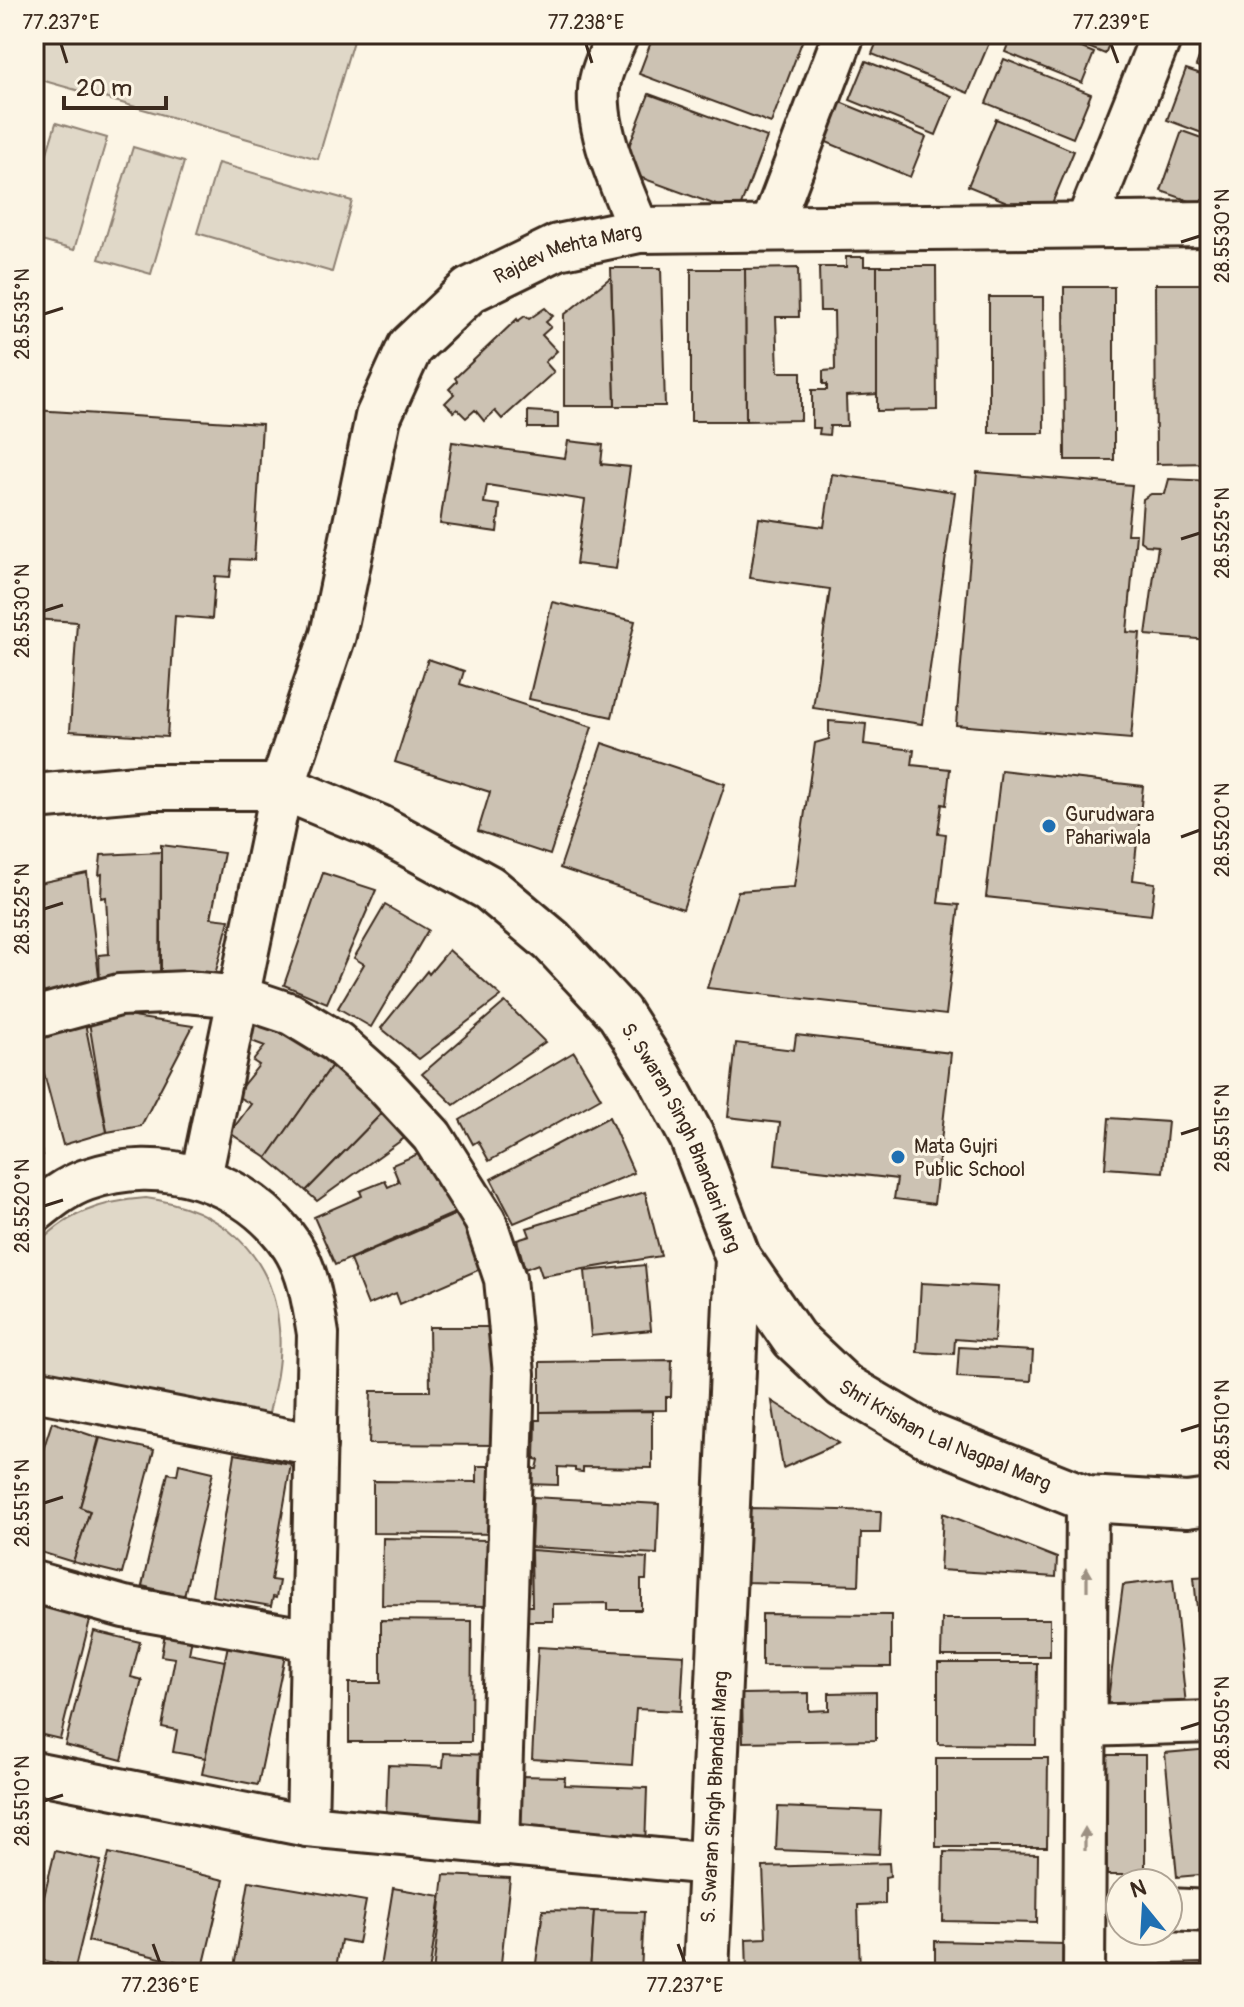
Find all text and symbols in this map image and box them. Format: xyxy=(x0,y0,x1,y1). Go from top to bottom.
text: 77.237°E xyxy=(22,10,100,35)
text: 77.238°E xyxy=(548,10,624,35)
text: 77.239°E xyxy=(1073,10,1149,35)
scale bar xyxy=(64,60,166,110)
text: 20 m xyxy=(76,74,132,103)
text: 28.5530°N xyxy=(1210,189,1235,283)
street label: Rajdev Mehta Marg xyxy=(490,218,644,289)
text: 28.5535°N xyxy=(10,268,35,360)
text: 28.5525°N xyxy=(1210,487,1235,579)
text: 28.5530°N xyxy=(10,564,35,658)
text: 28.5520°N xyxy=(1210,783,1235,877)
place label: Gurudwara Pahariwala xyxy=(1065,802,1155,850)
marker: Gurudwara Pahariwala xyxy=(1040,817,1058,835)
text: 28.5525°N xyxy=(10,863,35,955)
street label: S. Swaran Singh Bhandari Marg xyxy=(616,1018,747,1256)
text: 28.5515°N xyxy=(1210,1084,1235,1172)
place label: Mata Gujri Public School xyxy=(914,1134,1025,1182)
marker: Mata Gujri Public School xyxy=(889,1148,907,1166)
text: 28.5520°N xyxy=(10,1159,35,1253)
street label: Shri Krishan Lal Nagpal Marg xyxy=(834,1374,1055,1496)
text: 28.5510°N xyxy=(1210,1379,1235,1471)
text: 28.5515°N xyxy=(10,1459,35,1547)
one-way arrow xyxy=(1081,1566,1093,1591)
street label: S. Swaran Singh Bhandari Marg xyxy=(695,1670,734,1924)
text: 28.5505°N xyxy=(1210,1676,1235,1770)
text: 28.5510°N xyxy=(10,1755,35,1847)
one-way arrow xyxy=(1079,1826,1091,1851)
north arrow xyxy=(1104,1867,1184,1947)
text: N xyxy=(1127,1873,1150,1905)
text: 77.236°E xyxy=(121,1973,199,1998)
text: 77.237°E xyxy=(646,1973,724,1998)

